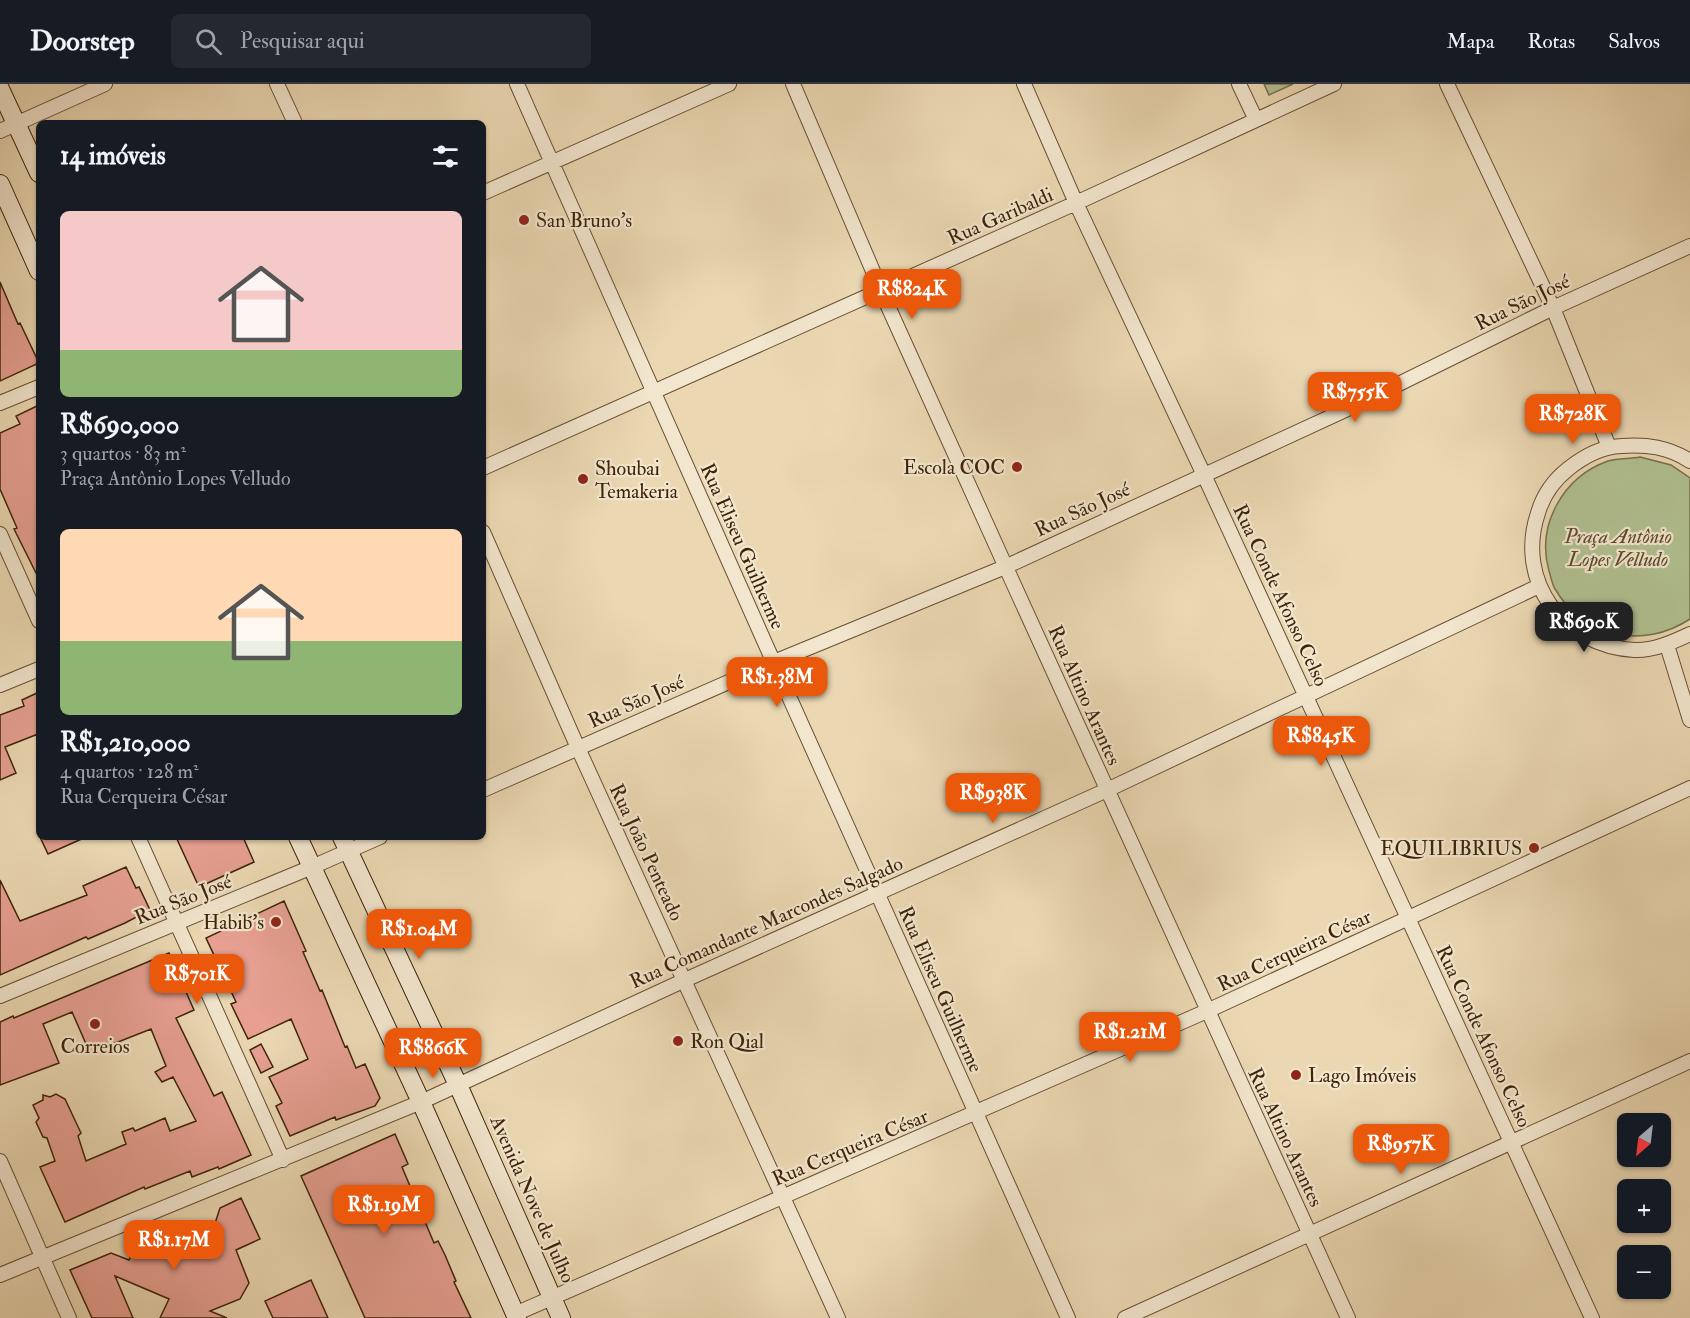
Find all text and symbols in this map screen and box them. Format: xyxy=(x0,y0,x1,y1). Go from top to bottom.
search box xyxy=(171,14,591,68)
text: Doorstep xyxy=(30,24,135,59)
icon: search xyxy=(192,25,225,58)
text: Pesquisar aqui xyxy=(240,27,365,55)
text: Mapa xyxy=(1447,28,1495,55)
text: Rotas xyxy=(1528,28,1575,55)
text: Salvos xyxy=(1608,28,1660,55)
text: 14 imóveis xyxy=(60,140,166,172)
icon: filters xyxy=(429,140,462,173)
street label: Rua Garibaldi xyxy=(944,182,1057,251)
place label: San Bruno's xyxy=(536,208,632,233)
marker: San Bruno's xyxy=(517,213,531,227)
icon: home xyxy=(207,250,315,358)
street label: Rua São José xyxy=(1471,268,1574,336)
pin: R$824K xyxy=(863,269,961,320)
text: R$824K xyxy=(877,276,947,301)
pin: R$755K xyxy=(1306,372,1404,423)
text: R$755K xyxy=(1322,379,1388,404)
pin: R$728K xyxy=(1524,394,1622,445)
text: R$728K xyxy=(1539,401,1607,426)
text: R$690,000 xyxy=(60,409,179,441)
text: 3 quartos · 83 m² xyxy=(60,441,186,466)
place label: Escola COC xyxy=(903,455,1005,480)
place label: Shoubai Temakeria xyxy=(595,456,679,504)
street label: Rua Eliseu Guilherme xyxy=(695,459,790,633)
marker: Escola COC xyxy=(1010,460,1024,474)
text: Praça Antônio Lopes Velludo xyxy=(60,466,291,491)
marker: Shoubai Temakeria xyxy=(576,472,590,486)
street label: Rua São José xyxy=(1030,476,1135,542)
street label: Rua Conde Afonso Celso xyxy=(1227,500,1334,690)
park label: Praça Antônio Lopes Velludo xyxy=(1563,524,1672,572)
icon: home xyxy=(207,568,315,676)
pin: R$690K xyxy=(1535,602,1633,653)
text: R$690K xyxy=(1549,609,1619,634)
street label: Rua Altino Arantes xyxy=(1042,621,1127,769)
pin: R$1.38M xyxy=(722,657,832,708)
text: R$1.38M xyxy=(740,664,814,689)
street label: Rua São José xyxy=(584,669,689,734)
pin: R$845K xyxy=(1272,716,1370,767)
text: R$845K xyxy=(1287,723,1355,748)
text: R$1,210,000 xyxy=(60,727,191,759)
text: 4 quartos · 128 m² xyxy=(60,759,199,784)
pin: R$938K xyxy=(944,773,1042,824)
street label: Rua João Penteado xyxy=(604,780,689,925)
text: R$938K xyxy=(960,780,1026,805)
text: Rua Cerqueira César xyxy=(60,784,227,809)
place label: EQUILIBRIUS xyxy=(1380,836,1522,861)
marker: EQUILIBRIUS xyxy=(1527,841,1541,855)
street label: Rua Comandante Marcondes Salgado xyxy=(626,851,907,994)
street label: Rua São José xyxy=(131,868,236,930)
street label: Rua Eliseu Guilherme xyxy=(893,902,988,1076)
street label: Rua Cerqueira César xyxy=(1213,904,1376,997)
pin: R$1.04M xyxy=(364,909,474,960)
place label: Habib's xyxy=(203,910,264,935)
marker: Habib's xyxy=(269,915,283,929)
text: R$1.04M xyxy=(381,916,457,941)
street label: Rua Conde Afonso Celso xyxy=(1430,941,1537,1131)
pin: R$701K xyxy=(148,954,246,1005)
text: R$701K xyxy=(164,961,230,986)
pin: R$1.21M xyxy=(1075,1012,1185,1063)
marker: Correios xyxy=(88,1017,102,1031)
text: R$1.21M xyxy=(1093,1019,1167,1044)
pin: R$866K xyxy=(384,1028,482,1079)
place label: Ron Qial xyxy=(690,1029,764,1054)
place label: Correios xyxy=(60,1034,130,1059)
marker: Ron Qial xyxy=(671,1034,685,1048)
text: R$866K xyxy=(398,1035,468,1060)
place label: Lago Imóveis xyxy=(1308,1063,1417,1088)
street label: Rua Altino Arantes xyxy=(1242,1064,1329,1211)
marker: Lago Imóveis xyxy=(1289,1068,1303,1082)
street label: Rua Cerqueira César xyxy=(768,1103,933,1192)
street label: Avenida Nove de Julho xyxy=(484,1111,581,1287)
north arrow xyxy=(1617,1113,1671,1167)
map controls xyxy=(1617,1113,1671,1299)
pin: R$957K xyxy=(1352,1124,1450,1175)
text: R$957K xyxy=(1367,1131,1435,1156)
button: + xyxy=(1617,1179,1671,1233)
pin: R$1.19M xyxy=(329,1185,439,1236)
text: R$1.19M xyxy=(347,1192,421,1217)
pin: R$1.17M xyxy=(119,1220,229,1271)
text: R$1.17M xyxy=(138,1227,210,1252)
button: − xyxy=(1617,1245,1671,1299)

